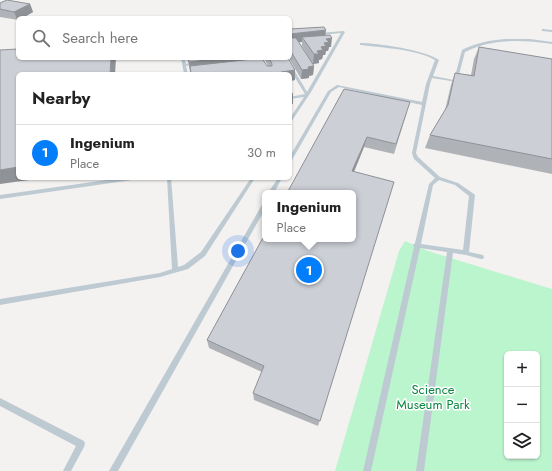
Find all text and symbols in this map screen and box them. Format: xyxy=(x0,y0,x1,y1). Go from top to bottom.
search box xyxy=(16,16,292,60)
icon: search xyxy=(30,27,52,49)
text: Search here xyxy=(62,27,138,49)
text: Nearby xyxy=(32,86,90,110)
text: Ingenium xyxy=(70,132,135,154)
text: 1 xyxy=(42,143,48,162)
text: 30 m xyxy=(247,143,276,162)
text: Place xyxy=(70,154,99,173)
popup xyxy=(262,190,356,242)
text: Ingenium xyxy=(277,196,341,218)
text: Place xyxy=(277,218,306,237)
your location xyxy=(228,241,248,261)
pin: 1 xyxy=(296,255,322,285)
map controls xyxy=(504,351,540,459)
button: + xyxy=(504,351,540,387)
park label: Science Museum Park xyxy=(396,380,470,414)
button: − xyxy=(504,387,540,423)
button: layers xyxy=(504,423,540,459)

